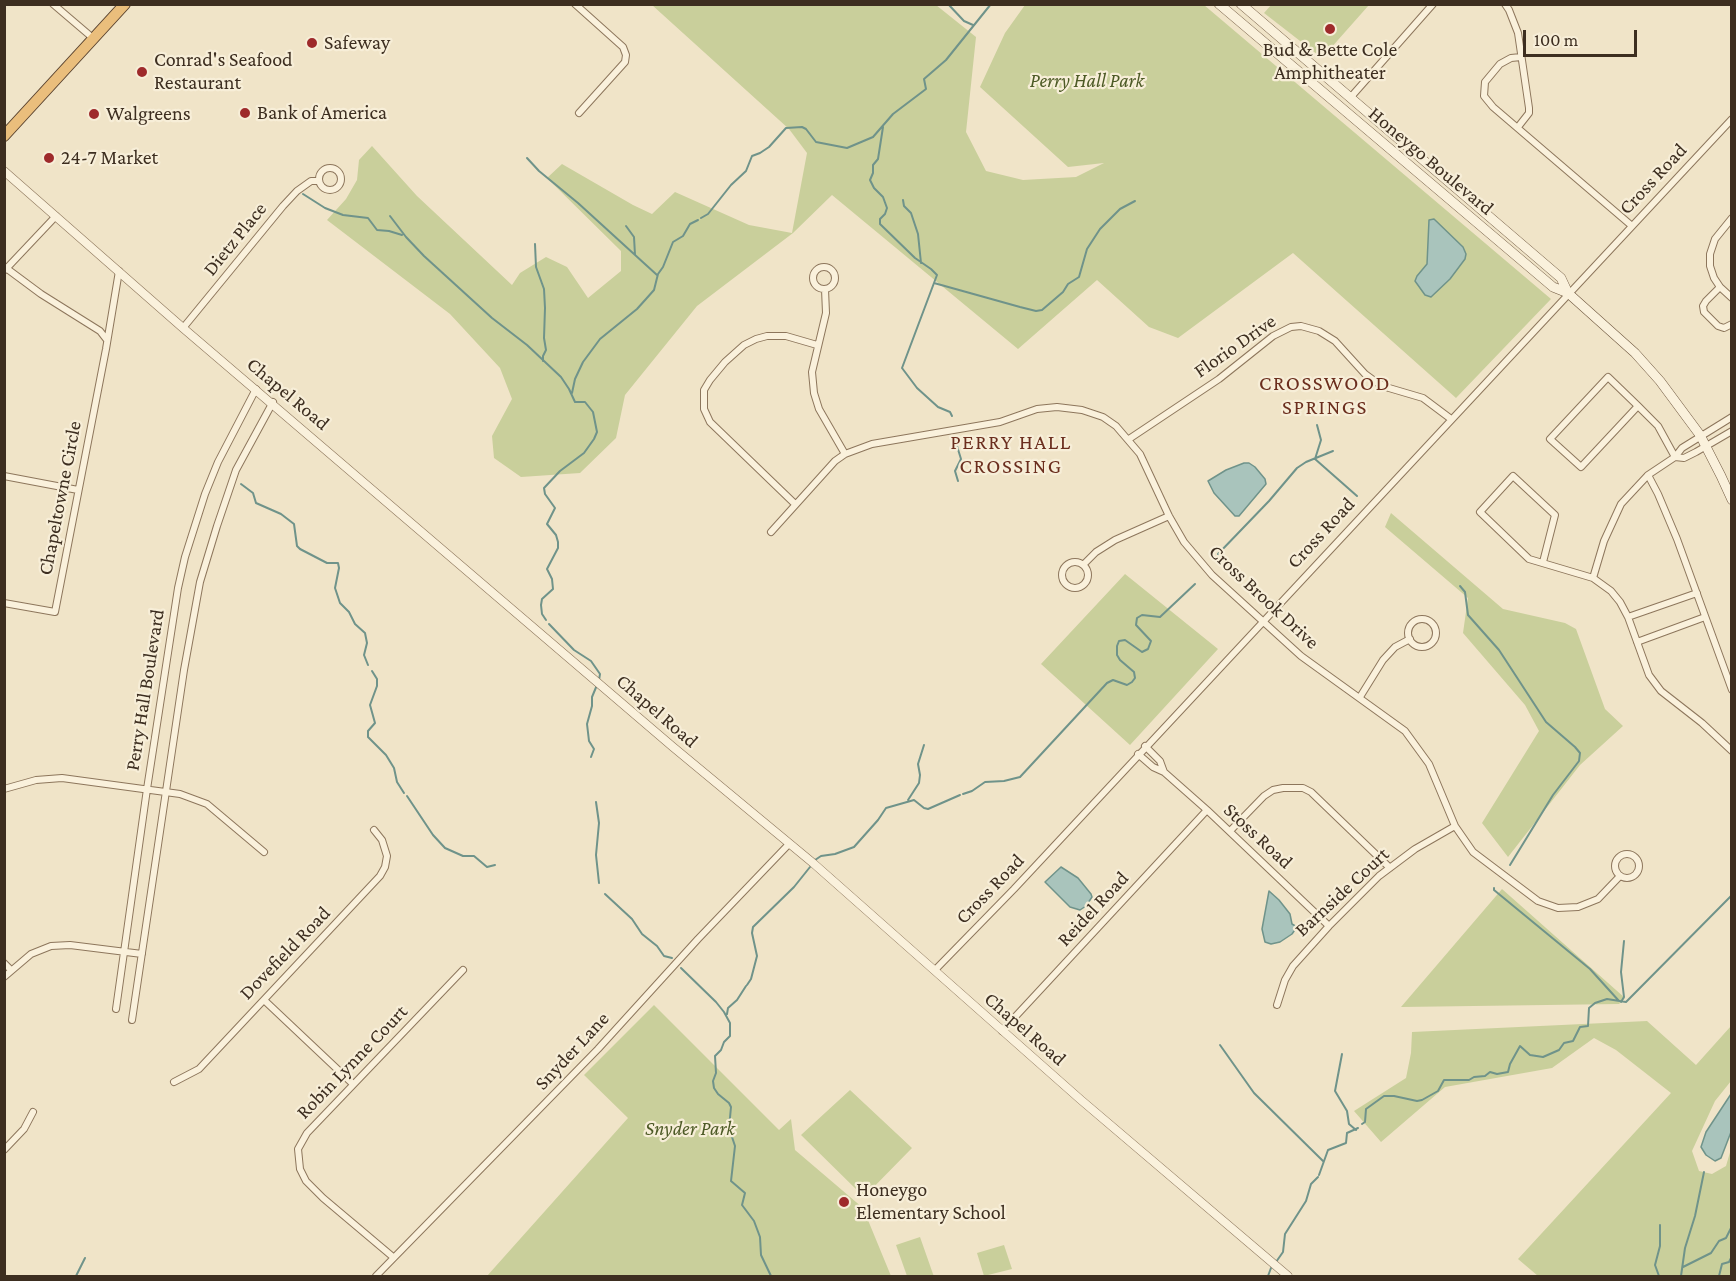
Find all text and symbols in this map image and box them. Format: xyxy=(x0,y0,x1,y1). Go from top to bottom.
scale bar xyxy=(1526,18,1640,56)
marker: Bud & Bette Cole Amphitheater xyxy=(1323,22,1337,36)
text: 100 m xyxy=(1534,30,1578,50)
place label: Safeway xyxy=(324,31,390,55)
marker: Safeway xyxy=(305,36,319,50)
place label: Bud & Bette Cole Amphitheater xyxy=(1263,38,1397,85)
place label: Conrad's Seafood Restaurant xyxy=(154,48,293,95)
marker: Conrad's Seafood Restaurant xyxy=(135,65,149,79)
park label: Perry Hall Park xyxy=(1030,69,1144,93)
place label: Bank of America xyxy=(257,101,387,125)
place label: Walgreens xyxy=(106,102,190,126)
street label: Honeygo Boulevard xyxy=(1364,102,1498,220)
marker: Bank of America xyxy=(238,106,252,120)
marker: Walgreens xyxy=(87,107,101,121)
street label: Cross Road xyxy=(1614,138,1692,220)
place label: 24-7 Market xyxy=(61,146,158,170)
marker: 24-7 Market xyxy=(42,151,56,165)
street label: Dietz Place xyxy=(198,197,272,281)
street label: Florio Drive xyxy=(1189,309,1281,383)
street label: Chapel Road xyxy=(242,352,334,436)
district label: CROSSWOOD SPRINGS xyxy=(1259,371,1391,421)
street label: Chapeltowne Circle xyxy=(33,419,87,577)
district label: PERRY HALL CROSSING xyxy=(950,430,1072,480)
street label: Cross Road xyxy=(1282,492,1360,574)
street label: Cross Brook Drive xyxy=(1204,540,1324,654)
street label: Perry Hall Boulevard xyxy=(120,607,170,773)
street label: Chapel Road xyxy=(611,669,703,753)
street label: Stoss Road xyxy=(1218,798,1298,874)
street label: Barnside Court xyxy=(1290,842,1394,942)
street label: Cross Road xyxy=(951,849,1029,929)
street label: Reidel Road xyxy=(1052,867,1134,951)
street label: Dovefield Road xyxy=(234,901,336,1005)
street label: Chapel Road xyxy=(979,987,1071,1071)
street label: Robin Lynne Court xyxy=(291,1000,413,1124)
street label: Snyder Lane xyxy=(530,1007,614,1095)
park label: Snyder Park xyxy=(645,1117,735,1141)
place label: Honeygo Elementary School xyxy=(856,1178,1006,1225)
marker: Honeygo Elementary School xyxy=(837,1195,851,1209)

